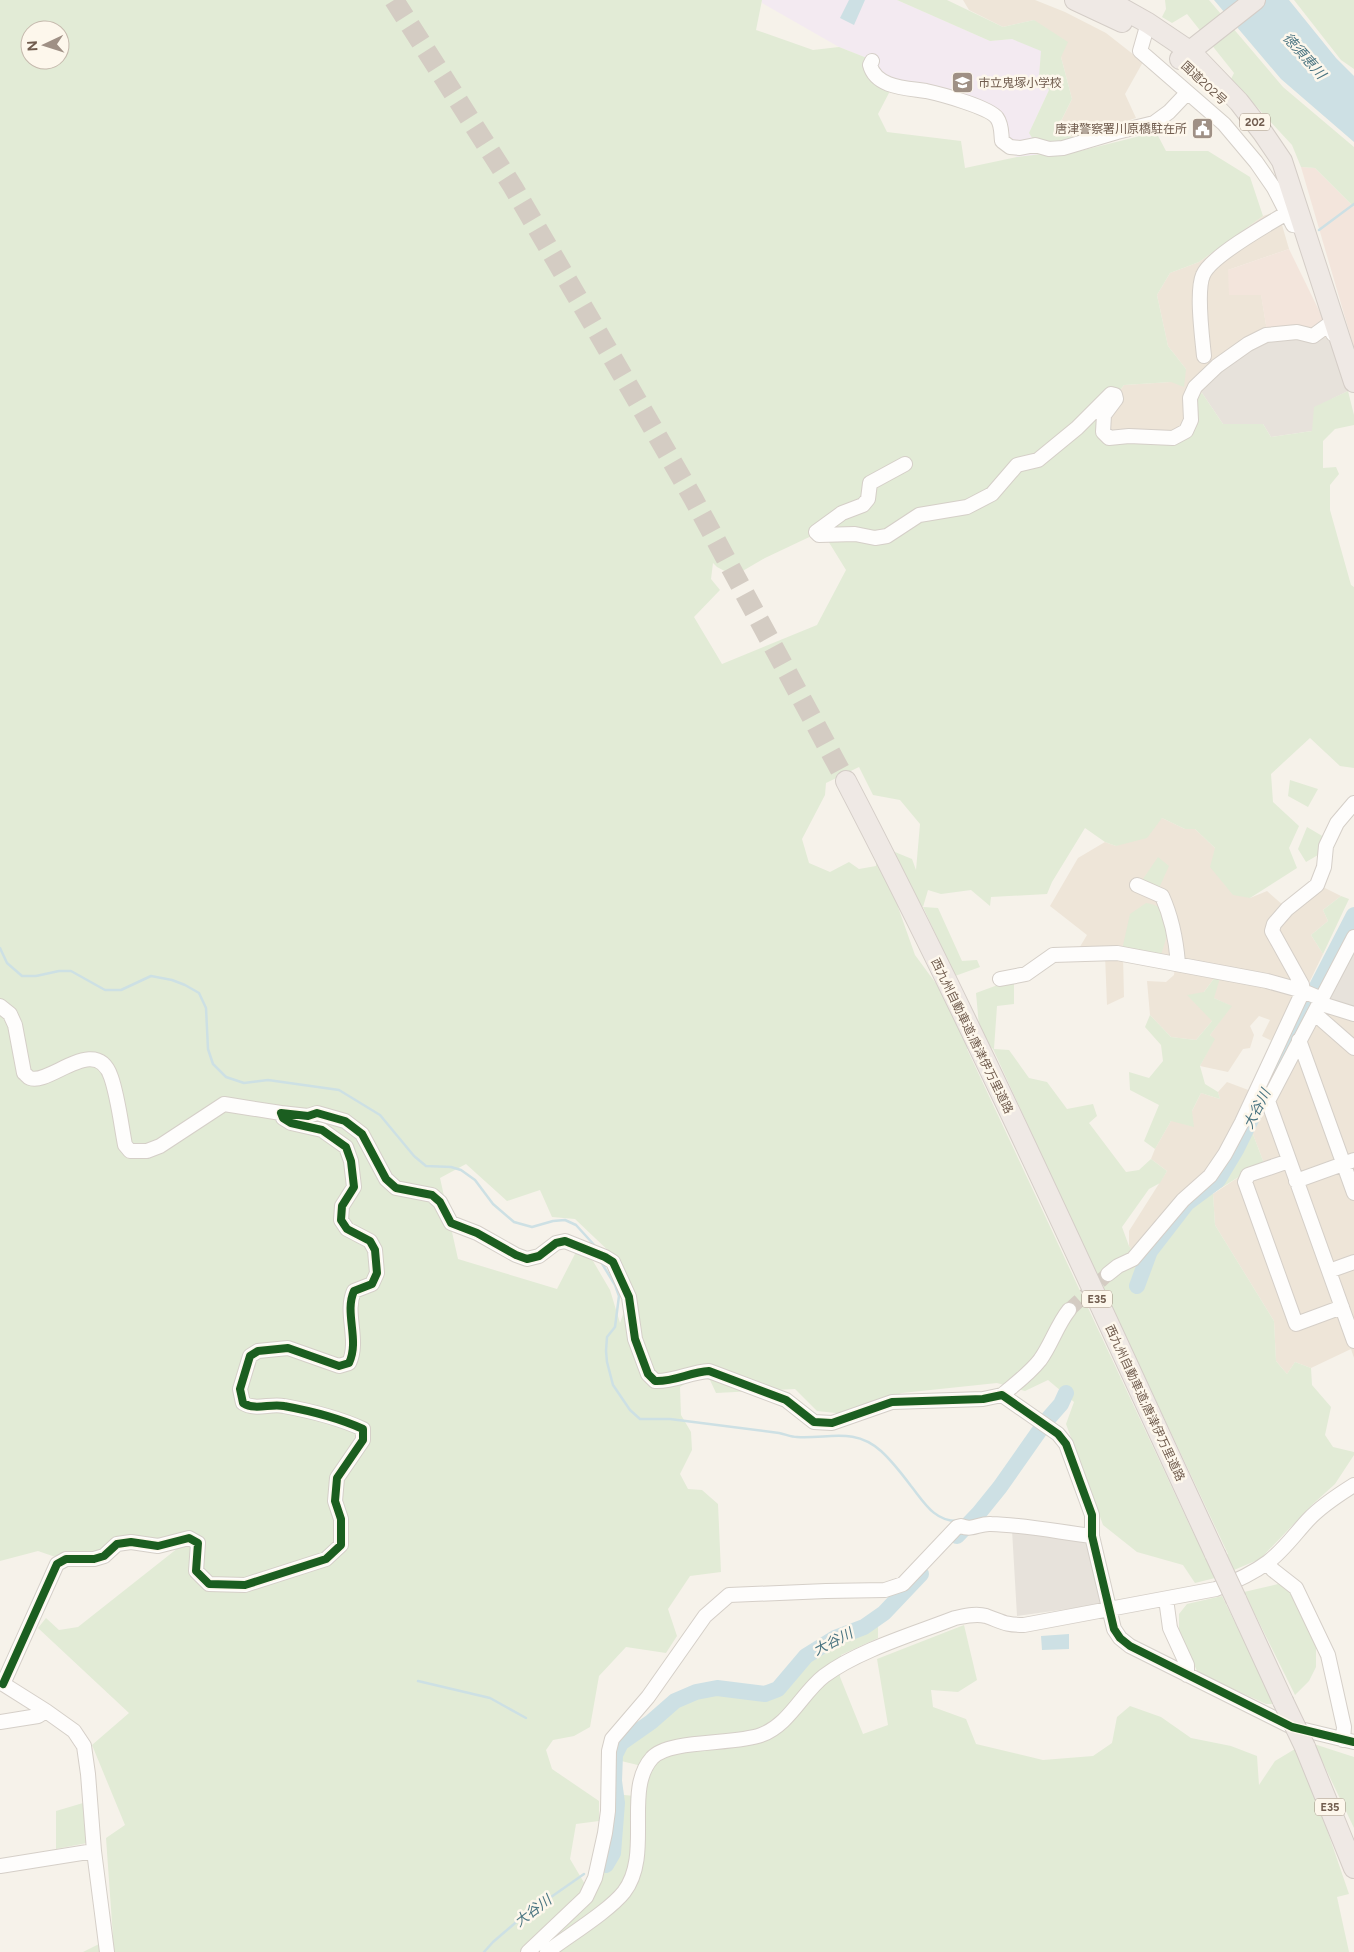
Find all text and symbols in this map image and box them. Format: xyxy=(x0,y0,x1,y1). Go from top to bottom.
north arrow xyxy=(20,20,70,70)
water label: 徳須恵川 xyxy=(1279,30,1330,84)
text: N xyxy=(24,40,41,52)
street label: 国道202号 xyxy=(1178,58,1230,108)
school or university icon: 市立鬼塚小学校 xyxy=(950,71,974,95)
place label: 市立鬼塚小学校 xyxy=(978,76,1062,90)
road number: 202 xyxy=(1240,114,1270,130)
public building icon: 唐津警察署川原橋駐在所 xyxy=(1191,117,1215,141)
place label: 唐津警察署川原橋駐在所 xyxy=(1055,122,1187,136)
street label: 西九州自動車道;唐津伊万里道路 xyxy=(928,956,1016,1116)
water label: 大谷川 xyxy=(1240,1085,1275,1132)
road number: E35 xyxy=(1082,1290,1112,1308)
street label: 西九州自動車道;唐津伊万里道路 xyxy=(1102,1323,1188,1483)
water label: 大谷川 xyxy=(810,1624,857,1659)
road number: E35 xyxy=(1315,1798,1345,1815)
water label: 大谷川 xyxy=(511,1890,556,1930)

